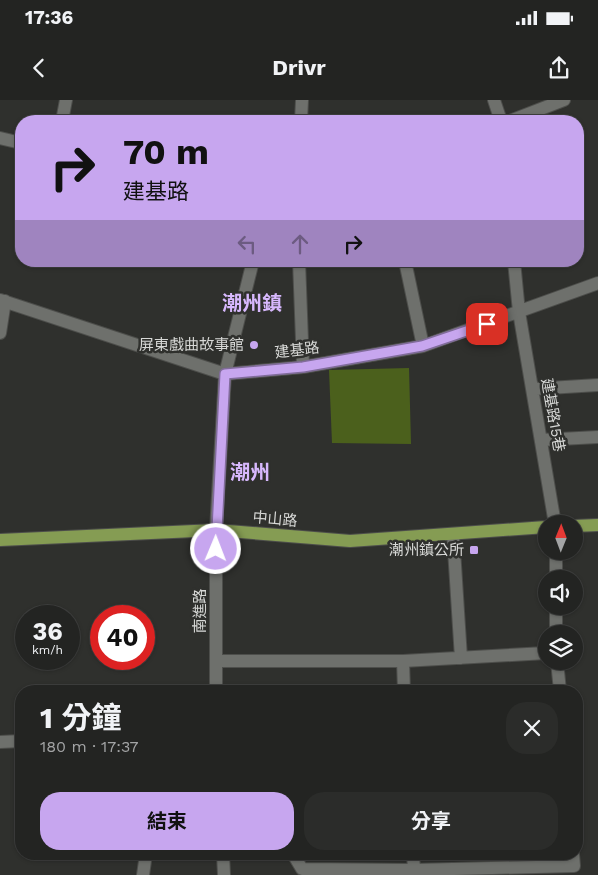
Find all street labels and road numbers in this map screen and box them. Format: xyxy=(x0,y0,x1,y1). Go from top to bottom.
street label: 建基路 xyxy=(274,338,320,362)
street label: 建基路15巷 xyxy=(538,377,568,453)
street label: 中山路 xyxy=(252,508,298,530)
street label: 南進路 xyxy=(191,588,209,634)

